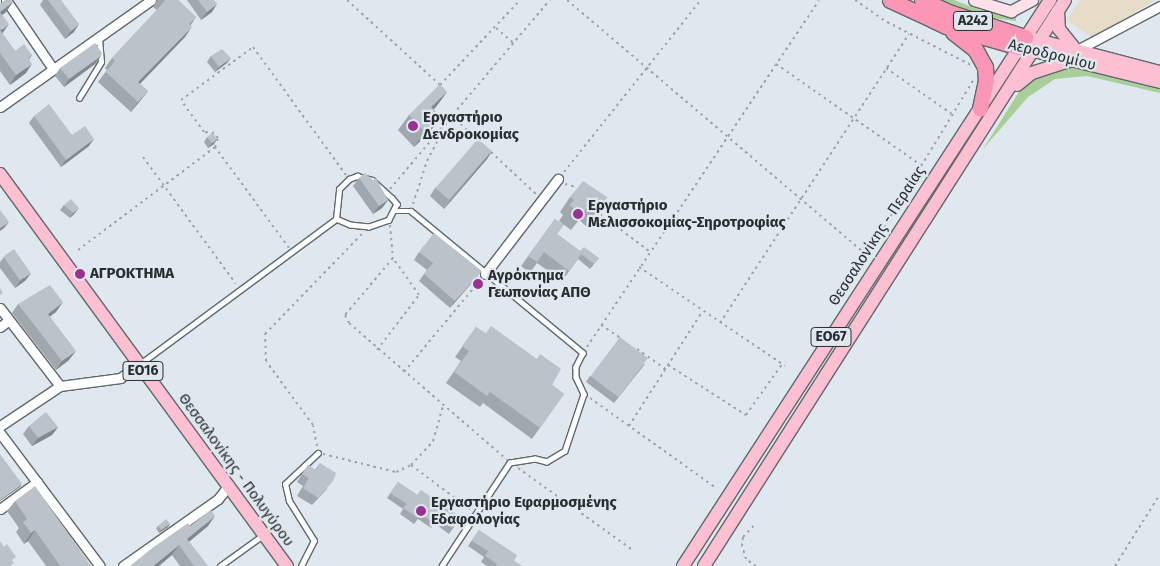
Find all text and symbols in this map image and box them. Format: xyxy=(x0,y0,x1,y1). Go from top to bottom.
road number: Α242 xyxy=(952,10,994,32)
street label: Αεροδρομίου xyxy=(1006,35,1098,75)
place label: Εργαστήριο Δενδροκομίας xyxy=(423,108,519,143)
marker: Εργαστήριο Δενδροκομίας xyxy=(407,120,419,132)
street label: Θεσσαλονίκης - Περαίας xyxy=(825,163,929,309)
place label: Εργαστήριο Μελισσοκομίας-Σηροτροφίας xyxy=(588,196,786,231)
marker: Εργαστήριο Μελισσοκομίας-Σηροτροφίας xyxy=(572,208,584,220)
place label: ΑΓΡΟΚΤΗΜΑ xyxy=(90,265,174,283)
place label: Αγρόκτημα Γεωπονίας ΑΠΘ xyxy=(488,266,591,301)
marker: ΑΓΡΟΚΤΗΜΑ xyxy=(74,268,86,280)
marker: Αγρόκτημα Γεωπονίας ΑΠΘ xyxy=(472,278,484,290)
road number: ΕΟ67 xyxy=(810,326,852,348)
road number: ΕΟ16 xyxy=(122,360,164,382)
street label: Θεσσαλονίκης - Πολυγύρου xyxy=(174,390,298,550)
place label: Εργαστήριο Εφαρμοσμένης Εδαφολογίας xyxy=(431,493,617,528)
marker: Εργαστήριο Εφαρμοσμένης Εδαφολογίας xyxy=(415,505,427,517)

